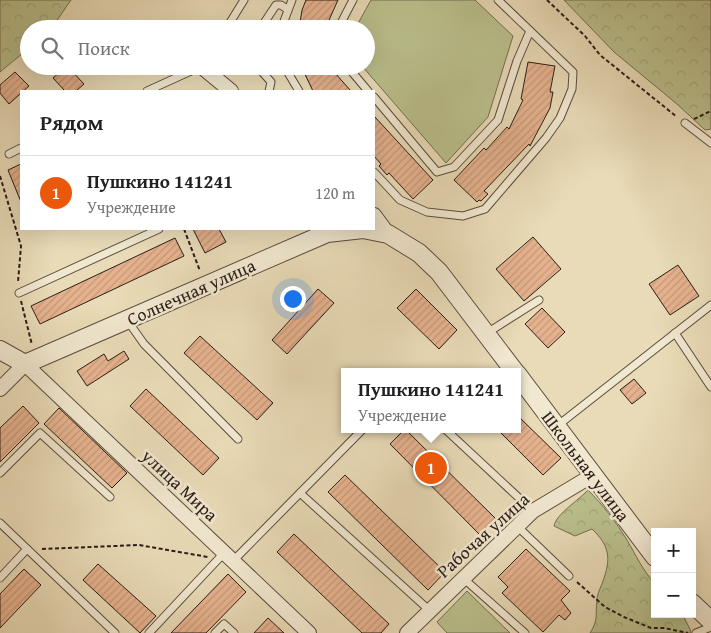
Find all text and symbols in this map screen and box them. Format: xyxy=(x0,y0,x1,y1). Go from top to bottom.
search box xyxy=(20,20,375,75)
icon: search xyxy=(38,34,66,62)
text: Поиск xyxy=(78,34,130,62)
text: Рядом xyxy=(40,107,103,138)
text: Пушкино 141241 xyxy=(87,167,233,195)
text: 1 xyxy=(52,181,60,205)
text: 120 m xyxy=(315,181,355,205)
text: Учреждение xyxy=(87,195,176,219)
street label: Солнечная улица xyxy=(122,251,260,332)
your location xyxy=(280,286,306,312)
popup xyxy=(341,368,521,433)
text: Пушкино 141241 xyxy=(358,375,504,403)
text: Учреждение xyxy=(358,403,447,427)
street label: Школьная улица xyxy=(535,405,637,527)
street label: улица Мира xyxy=(135,442,225,528)
pin: 1 xyxy=(415,449,447,487)
street label: Рабочая улица xyxy=(431,486,536,584)
map controls xyxy=(651,528,696,618)
button: + xyxy=(651,528,696,573)
button: − xyxy=(651,573,696,618)

